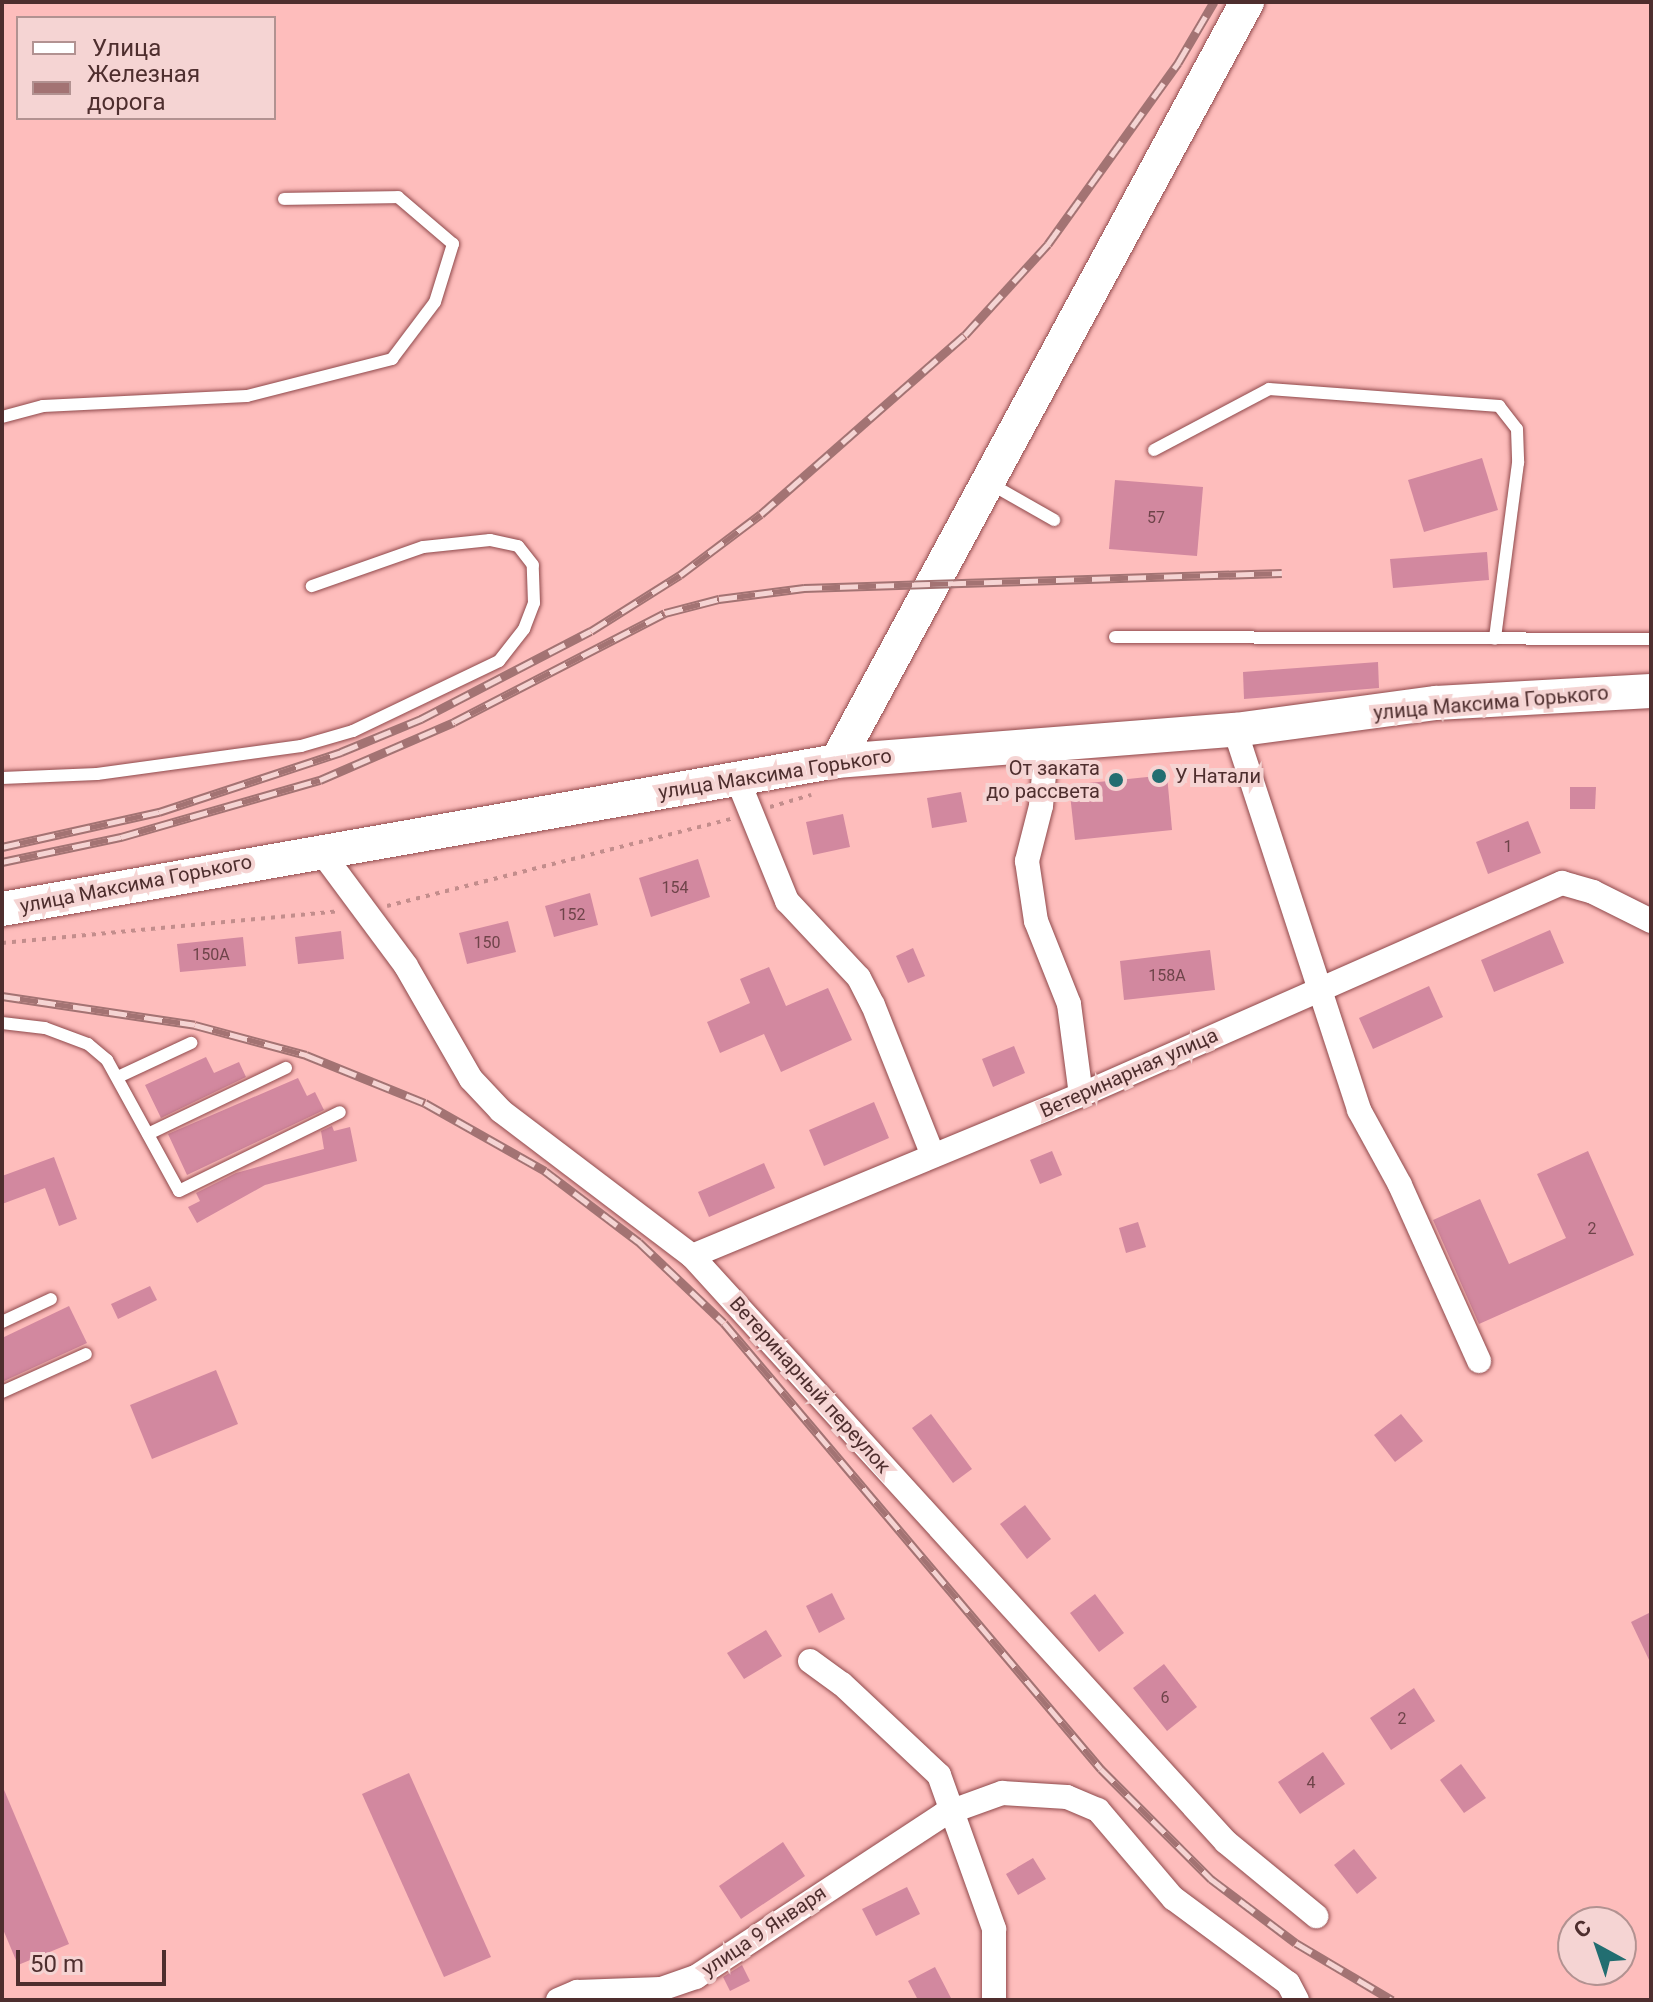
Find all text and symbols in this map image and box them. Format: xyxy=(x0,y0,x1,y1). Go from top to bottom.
legend xyxy=(16,16,276,120)
text: Улица xyxy=(92,34,161,62)
text: Железная дорога xyxy=(87,60,200,116)
house number: 57 xyxy=(1147,508,1165,528)
street label: улица Максима Горького xyxy=(1372,681,1610,725)
street label: улица Максима Горького xyxy=(657,744,893,804)
place label: От заката до рассвета xyxy=(986,756,1100,803)
place label: У Натали xyxy=(1175,764,1261,788)
marker: У Натали xyxy=(1150,767,1168,785)
marker: От заката до рассвета xyxy=(1107,771,1125,789)
house number: 1 xyxy=(1504,837,1512,857)
street label: улица Максима Горького xyxy=(18,850,254,918)
house number: 154 xyxy=(662,878,688,898)
house number: 152 xyxy=(559,905,585,925)
house number: 150 xyxy=(474,933,500,953)
house number: 150А xyxy=(192,945,230,965)
house number: 158А xyxy=(1148,966,1186,986)
street label: Ветеринарная улица xyxy=(1036,1023,1222,1123)
house number: 2 xyxy=(1588,1219,1596,1239)
street label: Ветеринарный переулок xyxy=(724,1292,896,1478)
house number: 6 xyxy=(1161,1688,1169,1708)
house number: 2 xyxy=(1398,1709,1406,1729)
house number: 4 xyxy=(1307,1773,1315,1793)
street label: улица 9 Января xyxy=(697,1881,831,1981)
north arrow xyxy=(1557,1906,1637,1986)
text: С xyxy=(1569,1915,1596,1943)
scale bar xyxy=(20,1934,170,1984)
text: 50 m xyxy=(30,1950,84,1978)

